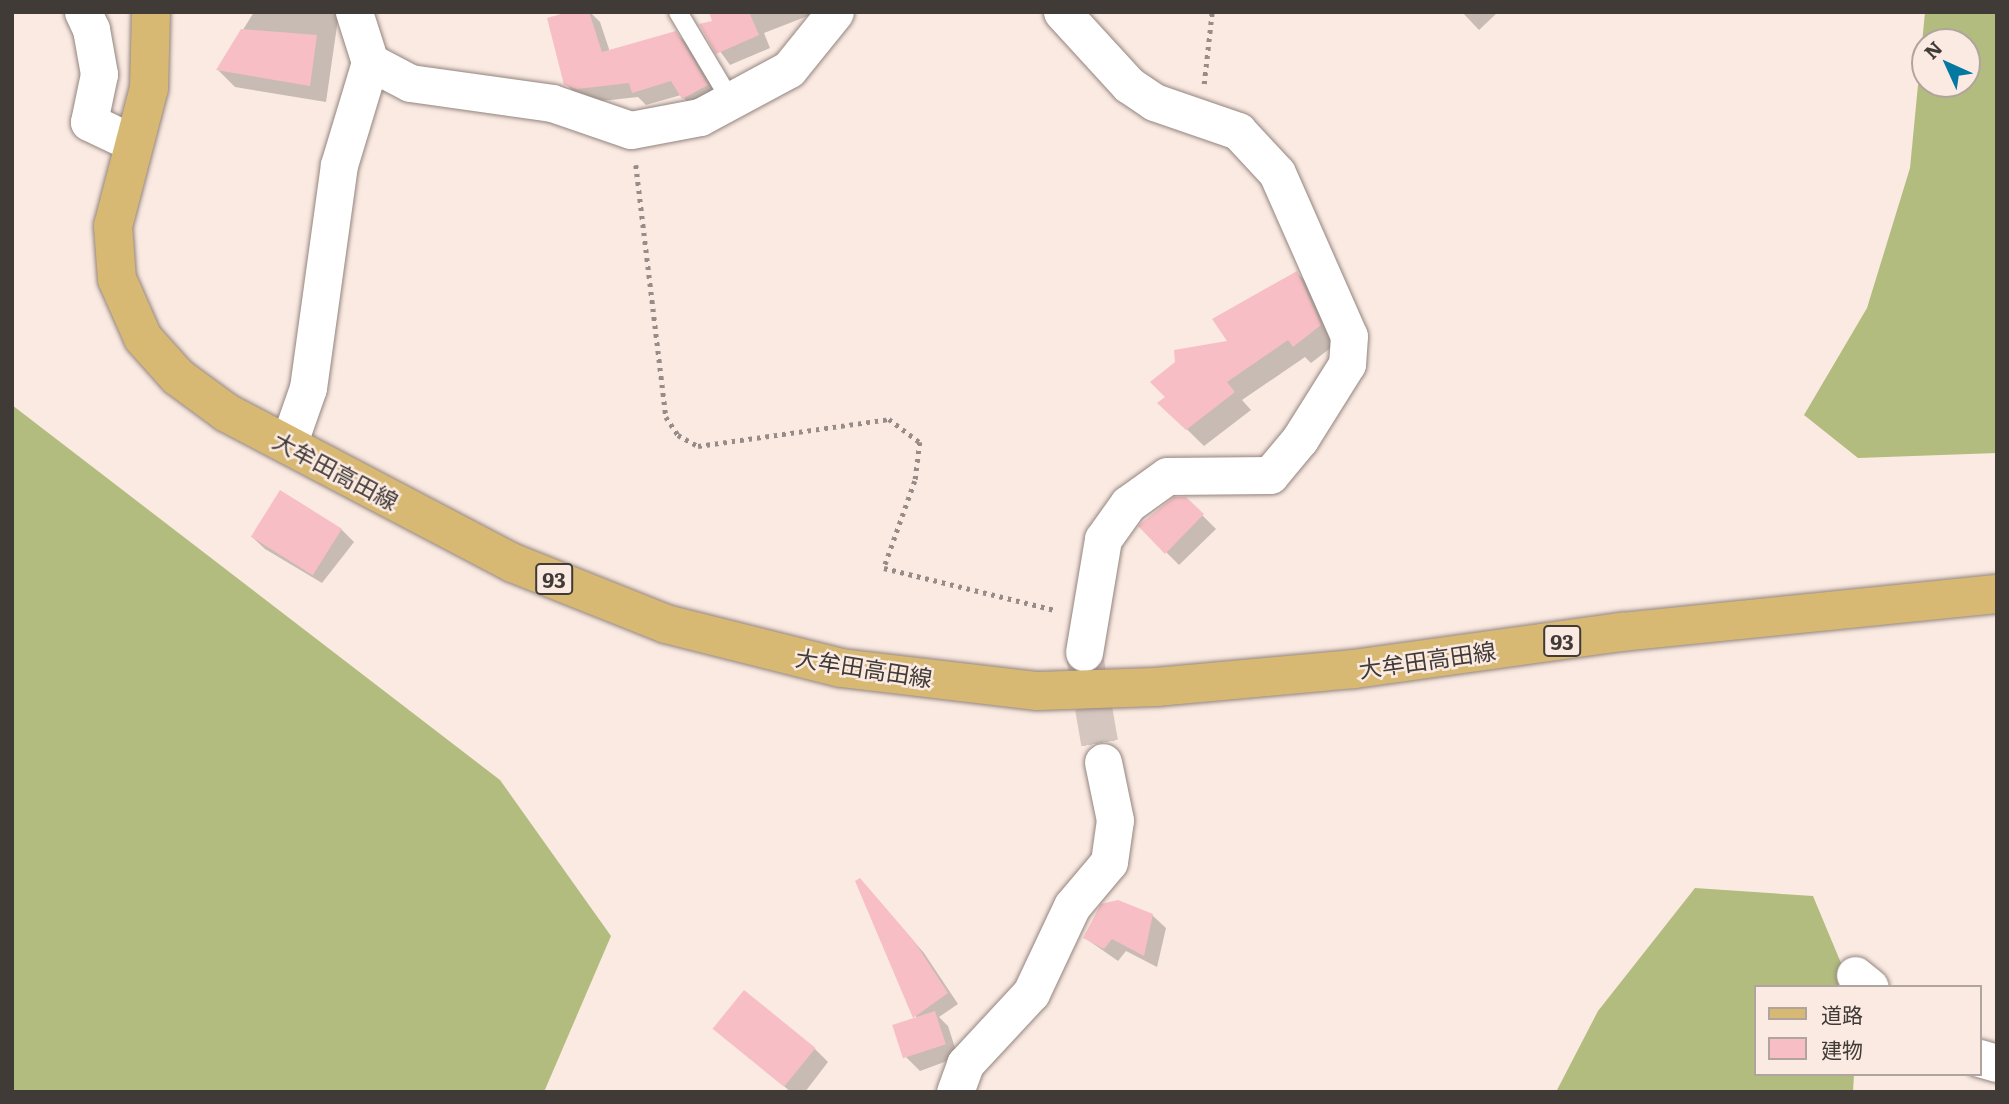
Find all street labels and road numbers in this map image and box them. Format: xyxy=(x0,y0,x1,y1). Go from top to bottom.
street label: 大牟田高田線 xyxy=(269,425,403,515)
road number: 93 xyxy=(535,562,573,596)
road number: 93 xyxy=(1543,624,1581,658)
street label: 大牟田高田線 xyxy=(1357,636,1497,682)
street label: 大牟田高田線 xyxy=(794,643,934,691)

